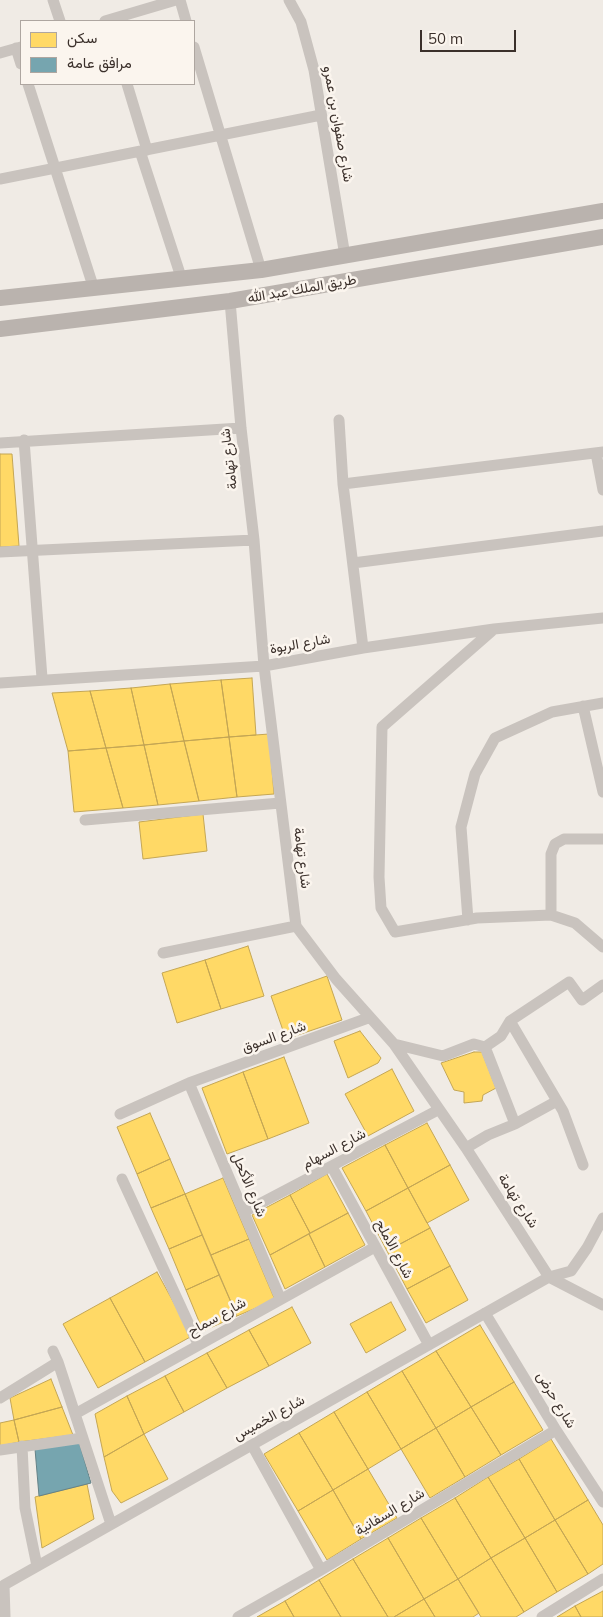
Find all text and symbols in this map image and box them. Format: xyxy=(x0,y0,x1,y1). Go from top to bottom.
legend xyxy=(20,20,195,85)
scale bar xyxy=(423,20,519,52)
text: سكن xyxy=(67,28,97,47)
text: 50 m xyxy=(428,29,463,48)
text: مرافق عامة xyxy=(67,53,132,72)
street label: شارع صفوان بن عمرو xyxy=(320,65,356,183)
street label: طريق الملك عبد الله xyxy=(246,271,358,307)
street label: شارع تهامة xyxy=(217,427,241,491)
street label: شارع الربوة xyxy=(268,630,332,658)
street label: شارع تهامة xyxy=(290,826,314,890)
street label: شارع السوق xyxy=(240,1018,308,1056)
street label: شارع السهام xyxy=(299,1125,369,1173)
street label: شارع الأكحل xyxy=(228,1150,270,1220)
street label: شارع تهامة xyxy=(494,1171,542,1231)
street label: شارع الأملح xyxy=(371,1217,417,1281)
street label: شارع سماح xyxy=(185,1294,249,1340)
street label: شارع حرض xyxy=(533,1369,579,1431)
street label: شارع الخميس xyxy=(230,1391,308,1445)
street label: شارع السفانية xyxy=(352,1485,428,1539)

